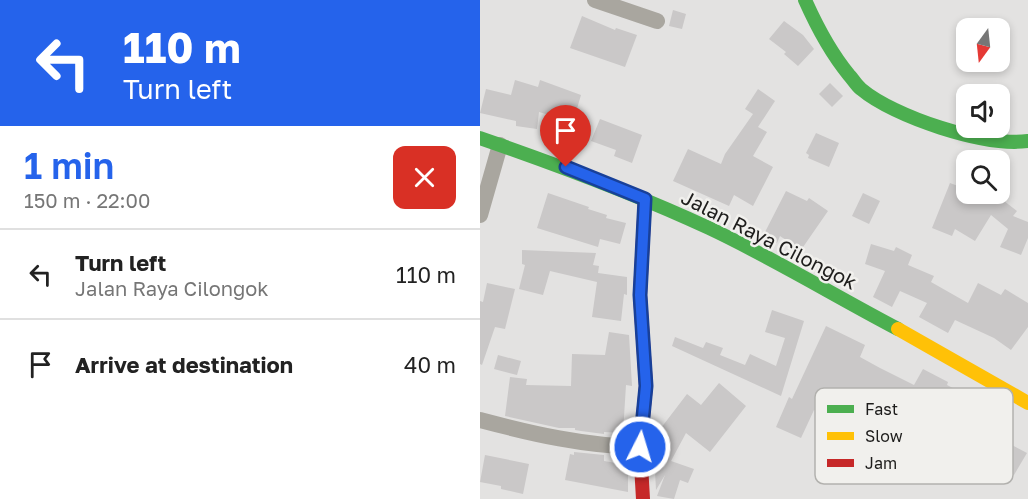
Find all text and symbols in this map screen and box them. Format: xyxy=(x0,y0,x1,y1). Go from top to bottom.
north arrow xyxy=(956,18,1010,72)
map controls xyxy=(956,18,1010,204)
text: 110 m xyxy=(123,22,241,72)
icon: left xyxy=(24,24,102,102)
text: Turn left xyxy=(123,73,232,105)
button: sound xyxy=(956,84,1010,138)
pin xyxy=(540,105,591,167)
icon: arrive xyxy=(549,114,582,147)
text: 1 min xyxy=(24,144,114,187)
button: close xyxy=(393,146,456,209)
button: search xyxy=(956,150,1010,204)
street label: Jalan Raya Cilongok xyxy=(678,184,861,294)
text: 150 m · 22:00 xyxy=(24,188,150,212)
text: Turn left xyxy=(75,249,166,276)
icon: left xyxy=(24,258,57,291)
text: 110 m xyxy=(396,261,456,288)
text: Jalan Raya Cilongok xyxy=(75,276,269,300)
icon: arrive xyxy=(24,348,57,381)
text: Arrive at destination xyxy=(75,351,293,378)
text: 40 m xyxy=(404,351,456,378)
legend xyxy=(815,388,1013,484)
text: Fast xyxy=(865,399,898,419)
position arrow xyxy=(608,415,672,479)
text: Slow xyxy=(865,426,903,446)
text: Jam xyxy=(865,453,897,473)

